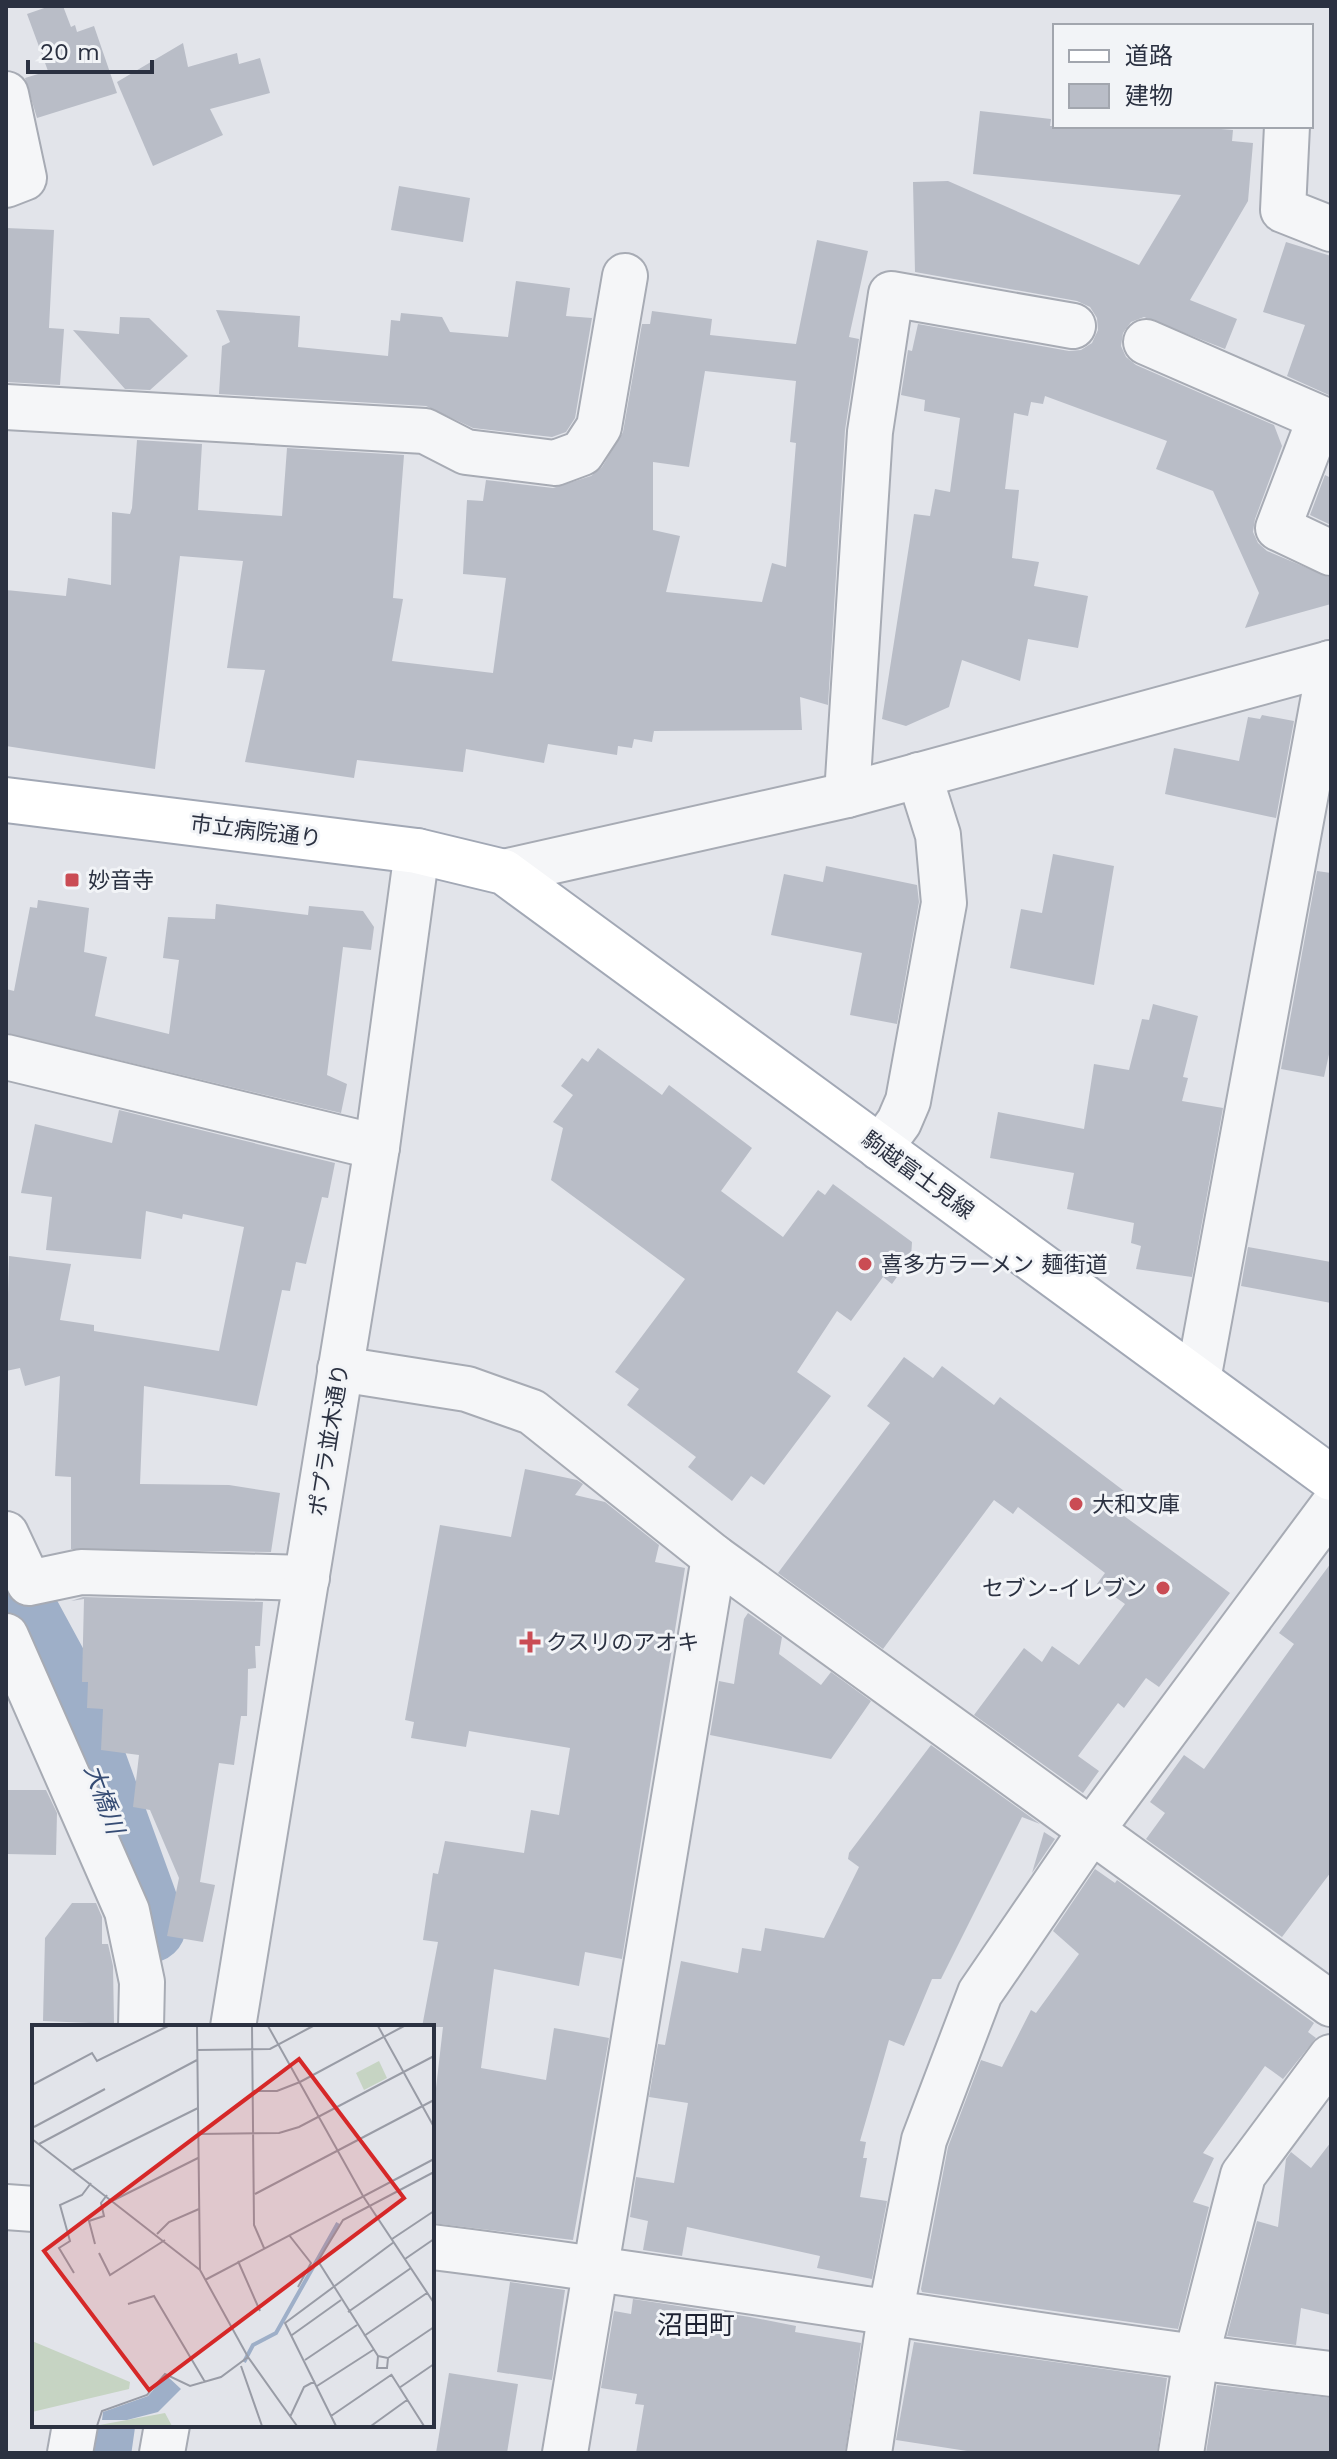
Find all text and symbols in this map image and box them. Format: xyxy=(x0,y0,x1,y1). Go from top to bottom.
scale bar xyxy=(28,24,152,74)
legend xyxy=(1053,24,1313,128)
text: 20 m xyxy=(40,38,100,66)
text: 道路 xyxy=(1125,42,1173,70)
text: 建物 xyxy=(1125,82,1173,110)
street label: 市立病院通り xyxy=(189,811,323,851)
place label: 妙音寺 xyxy=(88,868,154,893)
marker: 妙音寺 xyxy=(63,871,81,889)
street label: 駒越富士見線 xyxy=(857,1126,979,1224)
place label: 喜多方ラーメン 麺街道 xyxy=(881,1252,1108,1277)
marker: 喜多方ラーメン 麺街道 xyxy=(856,1255,874,1273)
street label: ポプラ並木通り xyxy=(305,1362,353,1518)
place label: 大和文庫 xyxy=(1092,1492,1180,1517)
marker: 大和文庫 xyxy=(1067,1495,1085,1513)
place label: セブン-イレブン xyxy=(982,1576,1147,1601)
marker: セブン-イレブン xyxy=(1154,1579,1172,1597)
place label: クスリのアオキ xyxy=(546,1630,699,1655)
marker: クスリのアオキ xyxy=(521,1633,539,1651)
water label: 大橋川 xyxy=(79,1760,130,1840)
inset map xyxy=(32,2025,434,2427)
district label: 沼田町 xyxy=(657,2310,735,2340)

